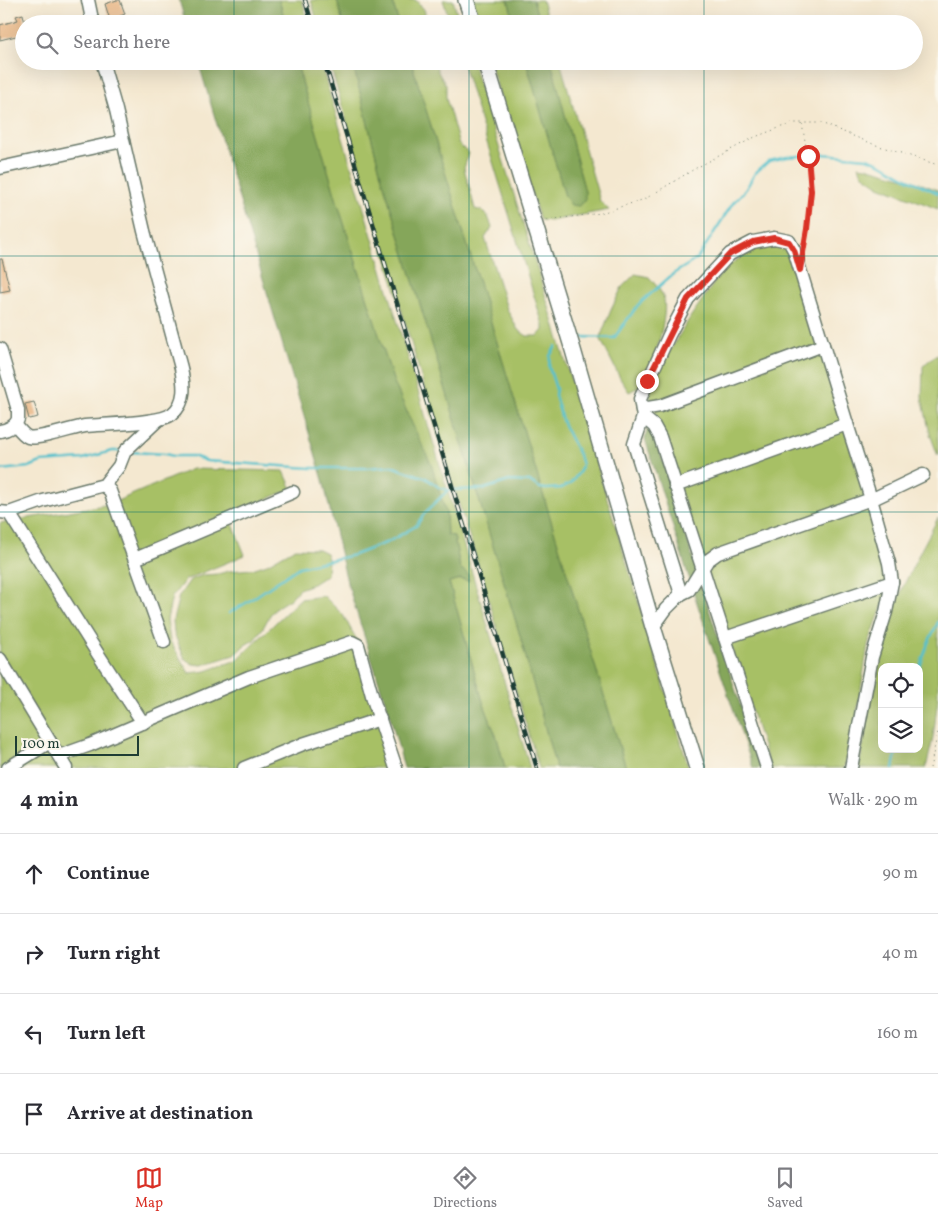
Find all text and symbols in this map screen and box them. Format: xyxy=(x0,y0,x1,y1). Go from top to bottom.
search box xyxy=(15,15,923,70)
icon: search xyxy=(33,29,61,57)
text: Search here xyxy=(73,30,170,56)
route start xyxy=(797,145,820,168)
route end xyxy=(636,370,659,393)
map controls xyxy=(878,663,923,753)
button: locate xyxy=(878,663,923,708)
button: layers xyxy=(878,708,923,753)
scale bar xyxy=(15,733,139,756)
text: 100 m xyxy=(22,735,60,754)
text: 4 min xyxy=(20,786,79,815)
text: Walk · 290 m xyxy=(828,790,918,812)
icon: ahead xyxy=(20,860,48,888)
text: Continue xyxy=(67,861,150,887)
text: 90 m xyxy=(882,863,918,885)
icon: right xyxy=(20,940,48,968)
text: Turn right xyxy=(67,941,160,967)
text: 40 m xyxy=(882,943,918,965)
icon: left xyxy=(20,1020,48,1048)
text: Turn left xyxy=(67,1021,146,1047)
text: 160 m xyxy=(877,1023,918,1045)
icon: arrive xyxy=(20,1100,48,1128)
text: Arrive at destination xyxy=(67,1101,253,1127)
tab: Map xyxy=(135,1164,163,1213)
tab: Directions xyxy=(433,1164,497,1213)
tab: Saved xyxy=(767,1164,803,1213)

